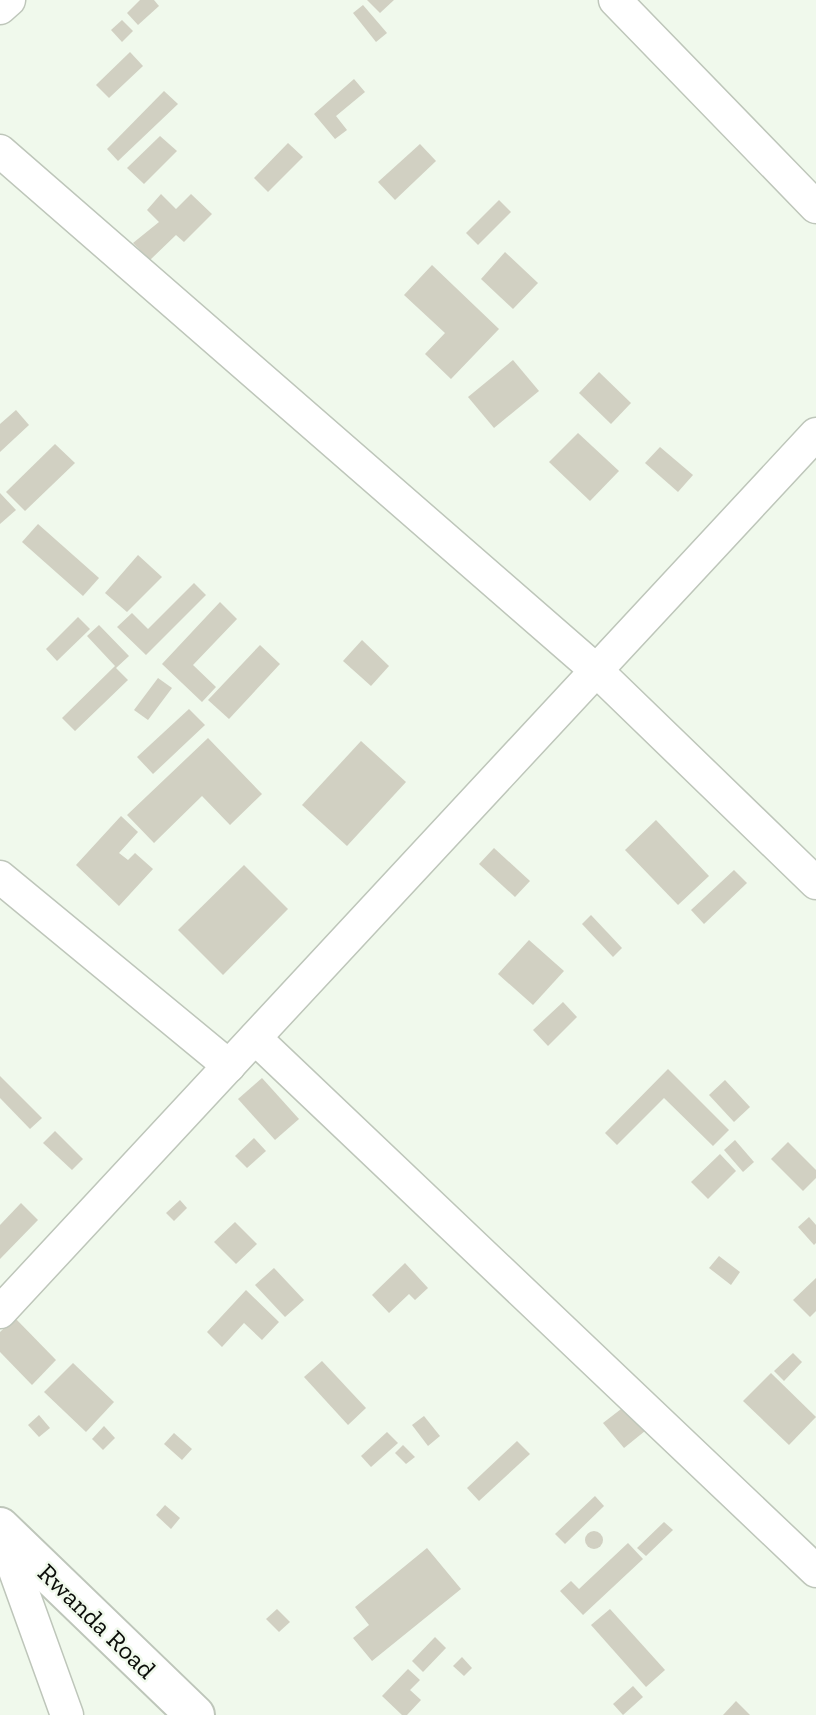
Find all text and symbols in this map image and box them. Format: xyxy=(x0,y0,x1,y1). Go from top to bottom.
street label: Rwanda Road xyxy=(31,1557,163,1685)

